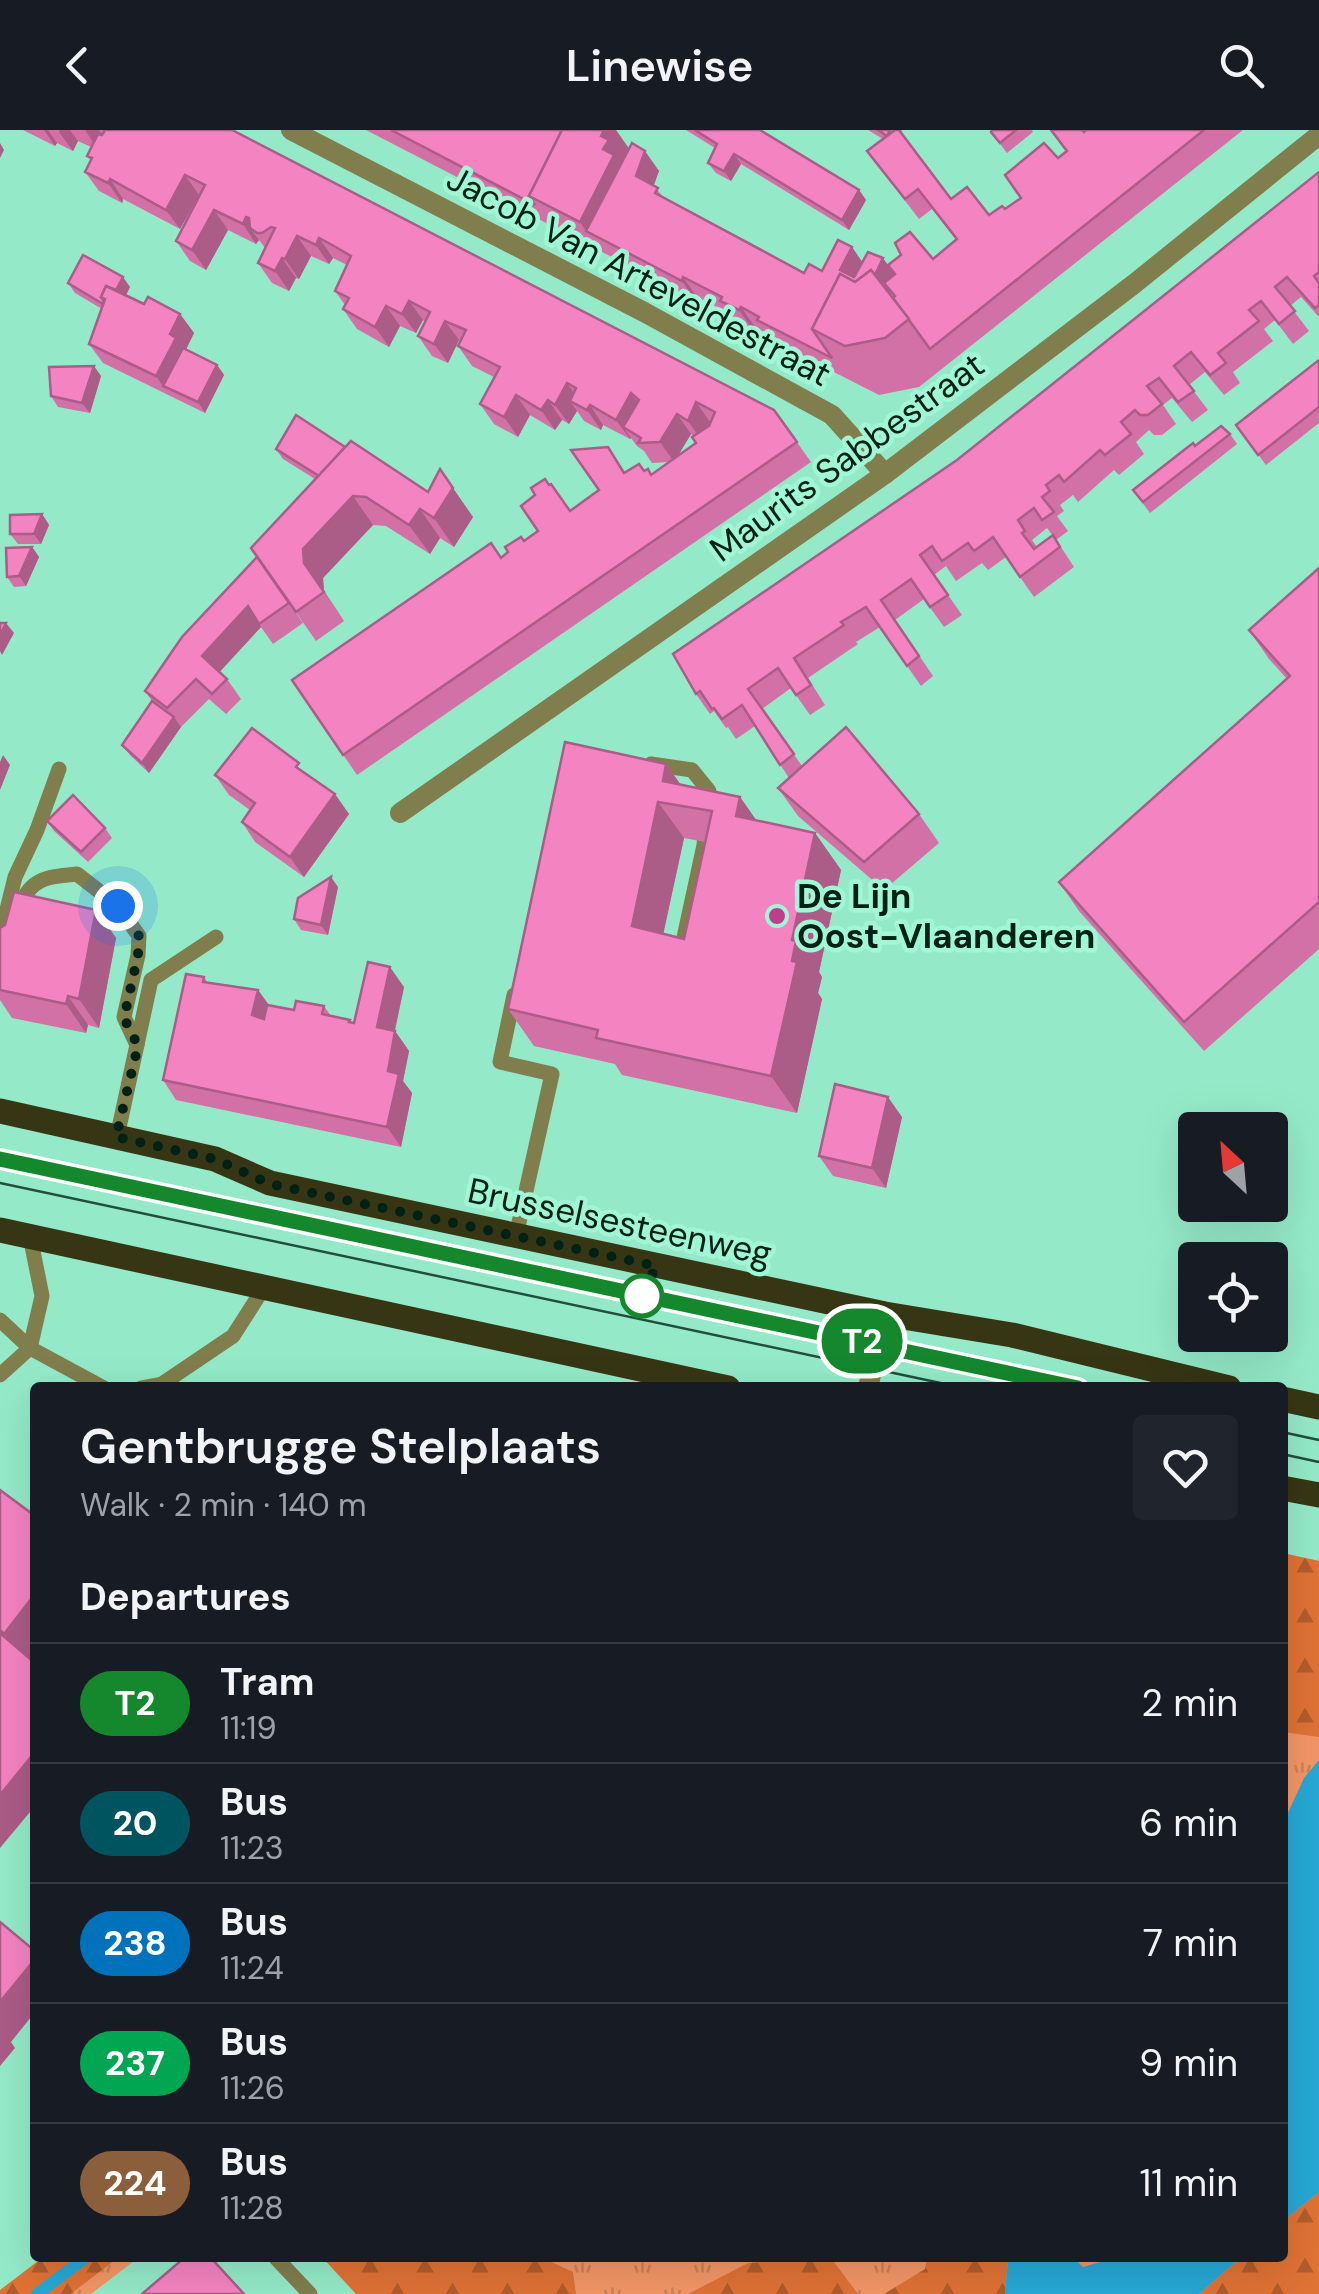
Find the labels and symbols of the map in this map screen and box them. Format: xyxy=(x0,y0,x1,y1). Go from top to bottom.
street label: Jacob Van Arteveldestraat xyxy=(439,155,839,397)
street label: Maurits Sabbestraat xyxy=(701,342,993,572)
place label: De Lijn Oost-Vlaanderen xyxy=(797,873,1095,959)
your location xyxy=(93,881,143,931)
marker: De Lijn Oost-Vlaanderen xyxy=(766,905,788,927)
north arrow xyxy=(1178,1112,1288,1222)
street label: Brusselsesteenweg xyxy=(464,1167,776,1277)
unlabelled marker xyxy=(621,1275,663,1317)
line badge: T2 xyxy=(817,1308,907,1374)

